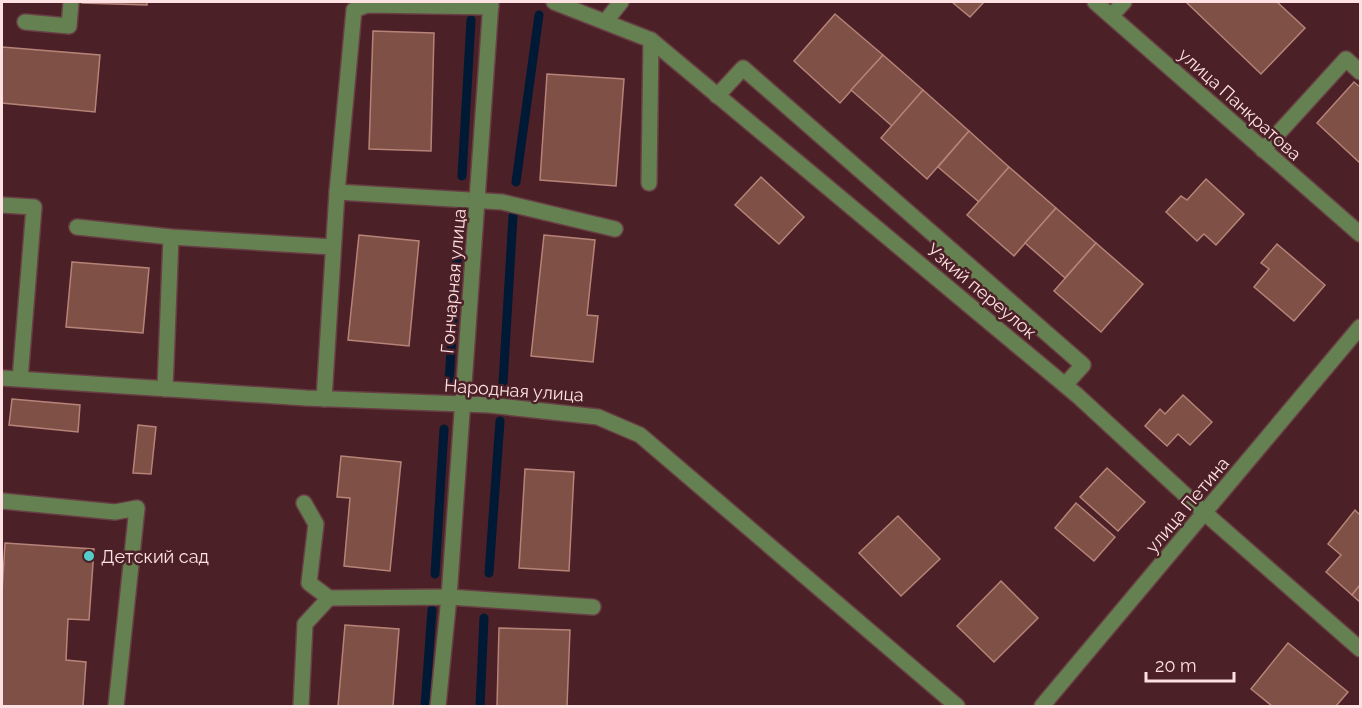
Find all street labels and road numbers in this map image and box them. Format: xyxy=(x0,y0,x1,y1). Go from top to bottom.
street label: улица Панкратова xyxy=(1174,43,1306,165)
street label: Гончарная улица xyxy=(436,208,470,354)
street label: Узкий переулок xyxy=(923,239,1041,343)
street label: Народная улица xyxy=(443,375,585,405)
street label: улица Петина xyxy=(1141,453,1233,557)

